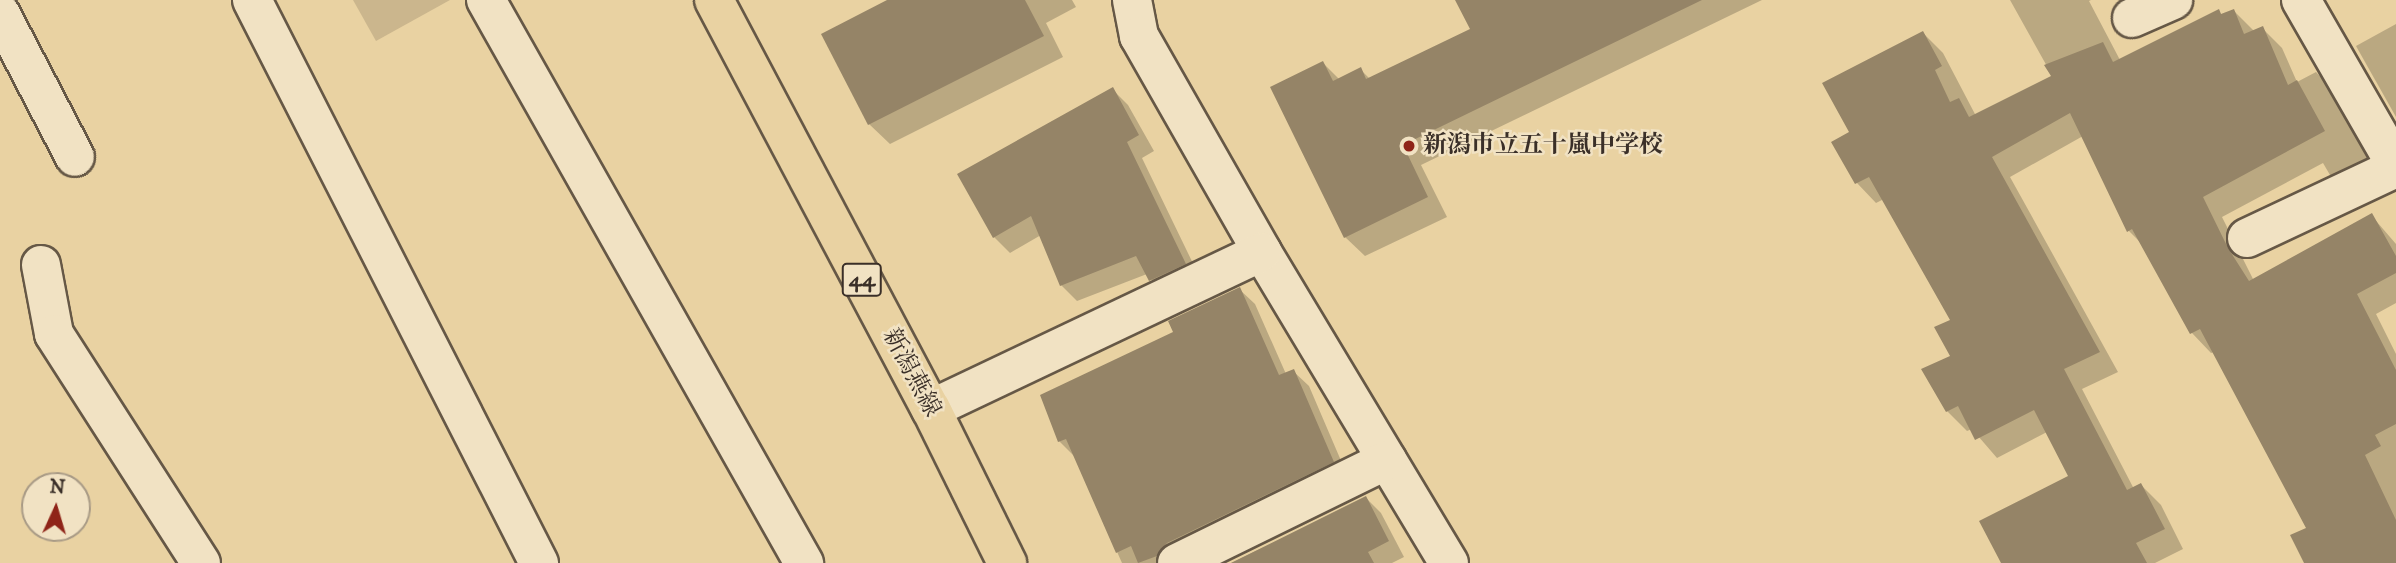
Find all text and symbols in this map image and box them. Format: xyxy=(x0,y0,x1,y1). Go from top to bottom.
place label: 新潟市立五十嵐中学校 xyxy=(1423,132,1663,160)
marker: 新潟市立五十嵐中学校 xyxy=(1401,138,1417,154)
road number: 44 xyxy=(841,260,883,300)
street label: 新潟燕線 xyxy=(876,324,946,422)
north arrow xyxy=(21,472,91,542)
text: N xyxy=(49,476,66,500)

